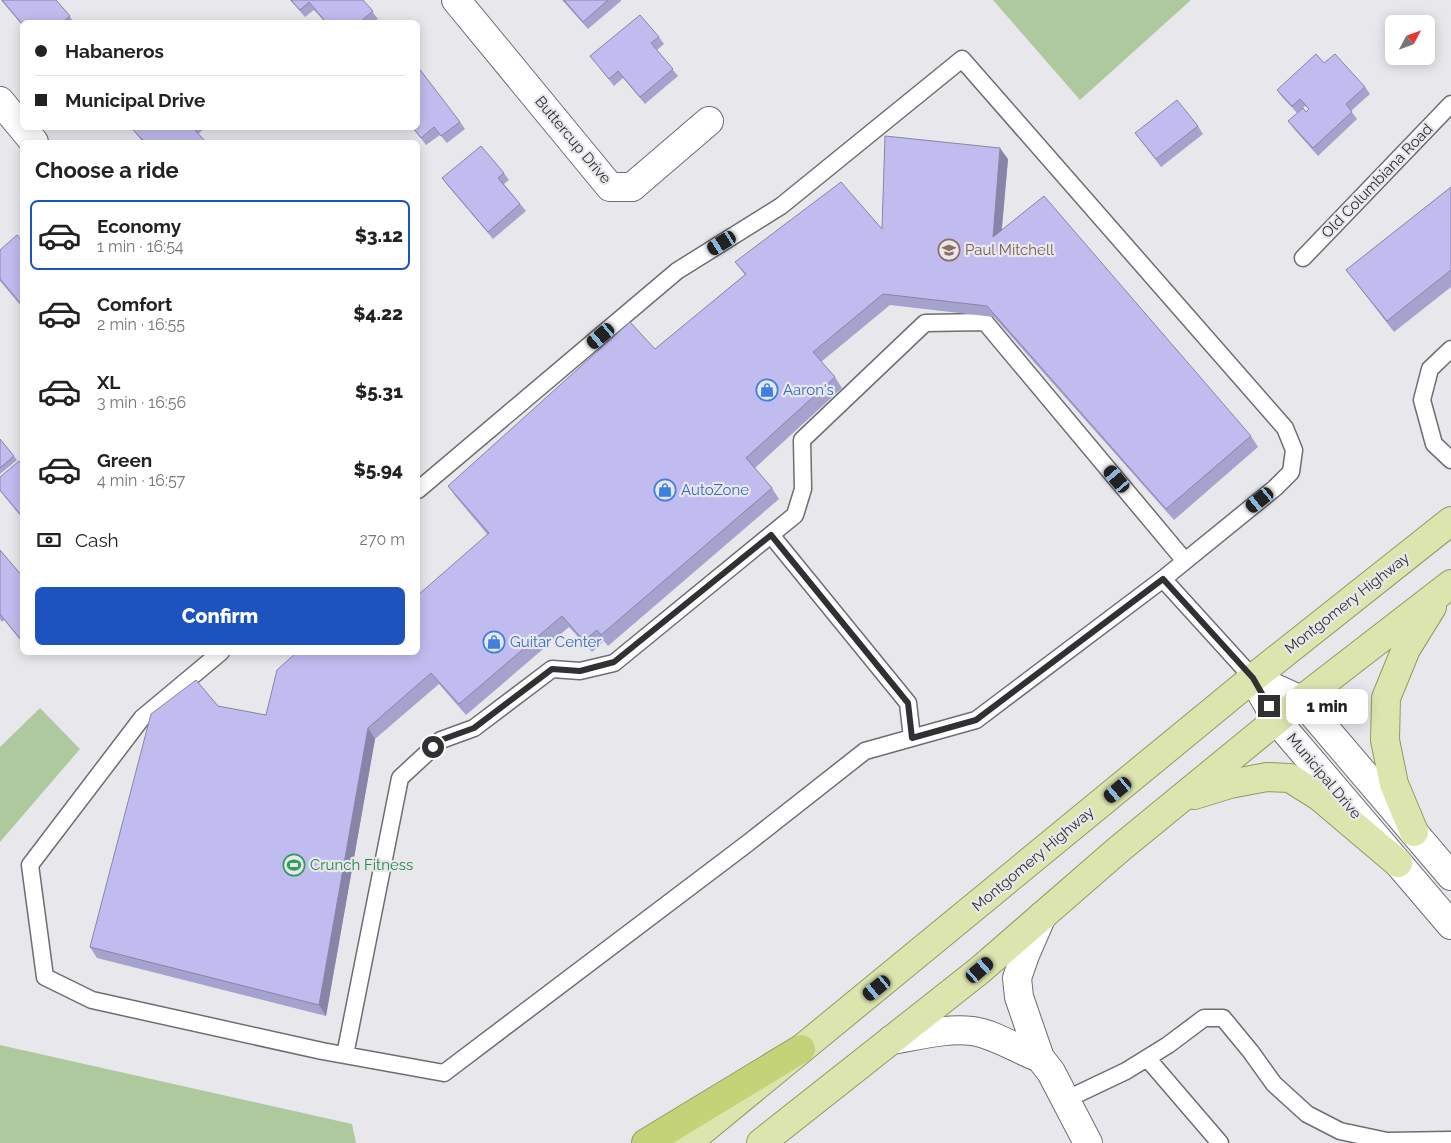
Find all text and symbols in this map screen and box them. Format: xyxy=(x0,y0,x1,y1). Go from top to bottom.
north arrow xyxy=(1385,15,1435,65)
map controls xyxy=(1385,15,1435,65)
text: Habaneros xyxy=(65,40,164,62)
text: Municipal Drive xyxy=(65,89,205,111)
street label: Buttercup Drive xyxy=(531,93,615,188)
street label: Old Columbiana Road xyxy=(1318,120,1436,242)
text: Choose a ride xyxy=(35,157,179,183)
icon: car xyxy=(37,213,82,258)
text: Economy xyxy=(97,215,181,237)
text: $3.12 xyxy=(355,224,403,246)
car xyxy=(705,229,738,257)
text: 1 min · 16:54 xyxy=(97,237,184,256)
school or university icon: Paul Mitchell xyxy=(937,238,961,262)
place label: Paul Mitchell xyxy=(965,241,1055,259)
icon: car xyxy=(37,291,82,336)
text: Comfort xyxy=(97,293,172,315)
text: $4.22 xyxy=(353,302,403,324)
text: 2 min · 16:55 xyxy=(97,315,185,334)
car xyxy=(584,321,617,351)
icon: car xyxy=(37,369,82,414)
text: XL xyxy=(97,371,120,393)
shop icon: Aaron's xyxy=(755,378,779,402)
text: $5.31 xyxy=(355,380,403,402)
place label: Aaron's xyxy=(783,381,834,399)
text: 3 min · 16:56 xyxy=(97,393,186,412)
icon: car xyxy=(37,447,82,492)
text: Green xyxy=(97,449,152,471)
text: $5.94 xyxy=(354,458,403,480)
car xyxy=(1101,463,1132,495)
text: 4 min · 16:57 xyxy=(97,471,185,490)
shop icon: AutoZone xyxy=(653,478,677,502)
place label: AutoZone xyxy=(681,481,749,499)
car xyxy=(1243,485,1276,515)
icon: cash xyxy=(35,526,63,554)
text: Cash xyxy=(75,529,119,551)
text: 270 m xyxy=(360,530,405,549)
street label: Montgomery Highway xyxy=(1281,549,1413,657)
button: Confirm xyxy=(35,587,405,645)
shop icon: Guitar Center xyxy=(482,630,506,654)
place label: Guitar Center xyxy=(510,633,602,651)
callout: 1 min xyxy=(1286,688,1369,724)
route end xyxy=(1258,695,1280,717)
text: 1 min xyxy=(1306,697,1348,716)
street label: Municipal Drive xyxy=(1283,730,1365,823)
route start xyxy=(422,736,444,758)
car xyxy=(1101,775,1134,805)
street label: Montgomery Highway xyxy=(968,803,1098,915)
sports icon: Crunch Fitness xyxy=(282,853,306,877)
place label: Crunch Fitness xyxy=(310,856,413,874)
car xyxy=(963,954,996,986)
car xyxy=(860,973,893,1003)

